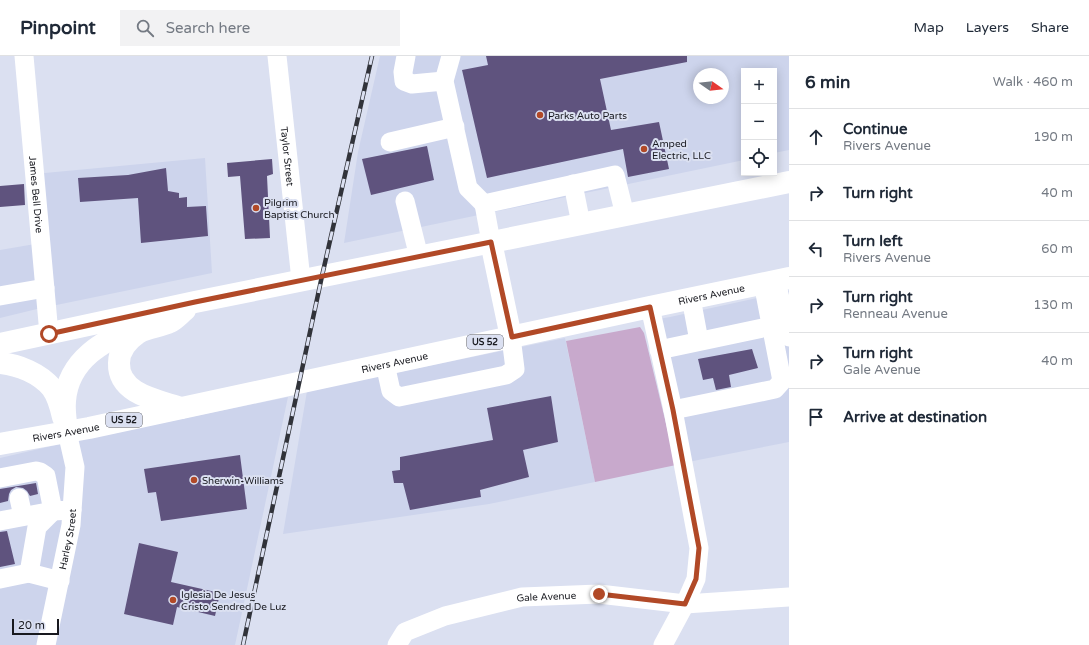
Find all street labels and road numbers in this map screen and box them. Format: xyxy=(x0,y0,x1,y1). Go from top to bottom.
street label: Taylor Street xyxy=(278,126,296,187)
street label: James Bell Drive xyxy=(26,155,45,234)
street label: Rivers Avenue xyxy=(677,282,746,308)
road number: US 52 xyxy=(467,335,503,349)
street label: Rivers Avenue xyxy=(360,350,429,376)
road number: US 52 xyxy=(106,413,142,427)
street label: Rivers Avenue xyxy=(32,421,101,445)
street label: Harley Street xyxy=(57,508,79,571)
street label: Gale Avenue xyxy=(515,590,577,605)

